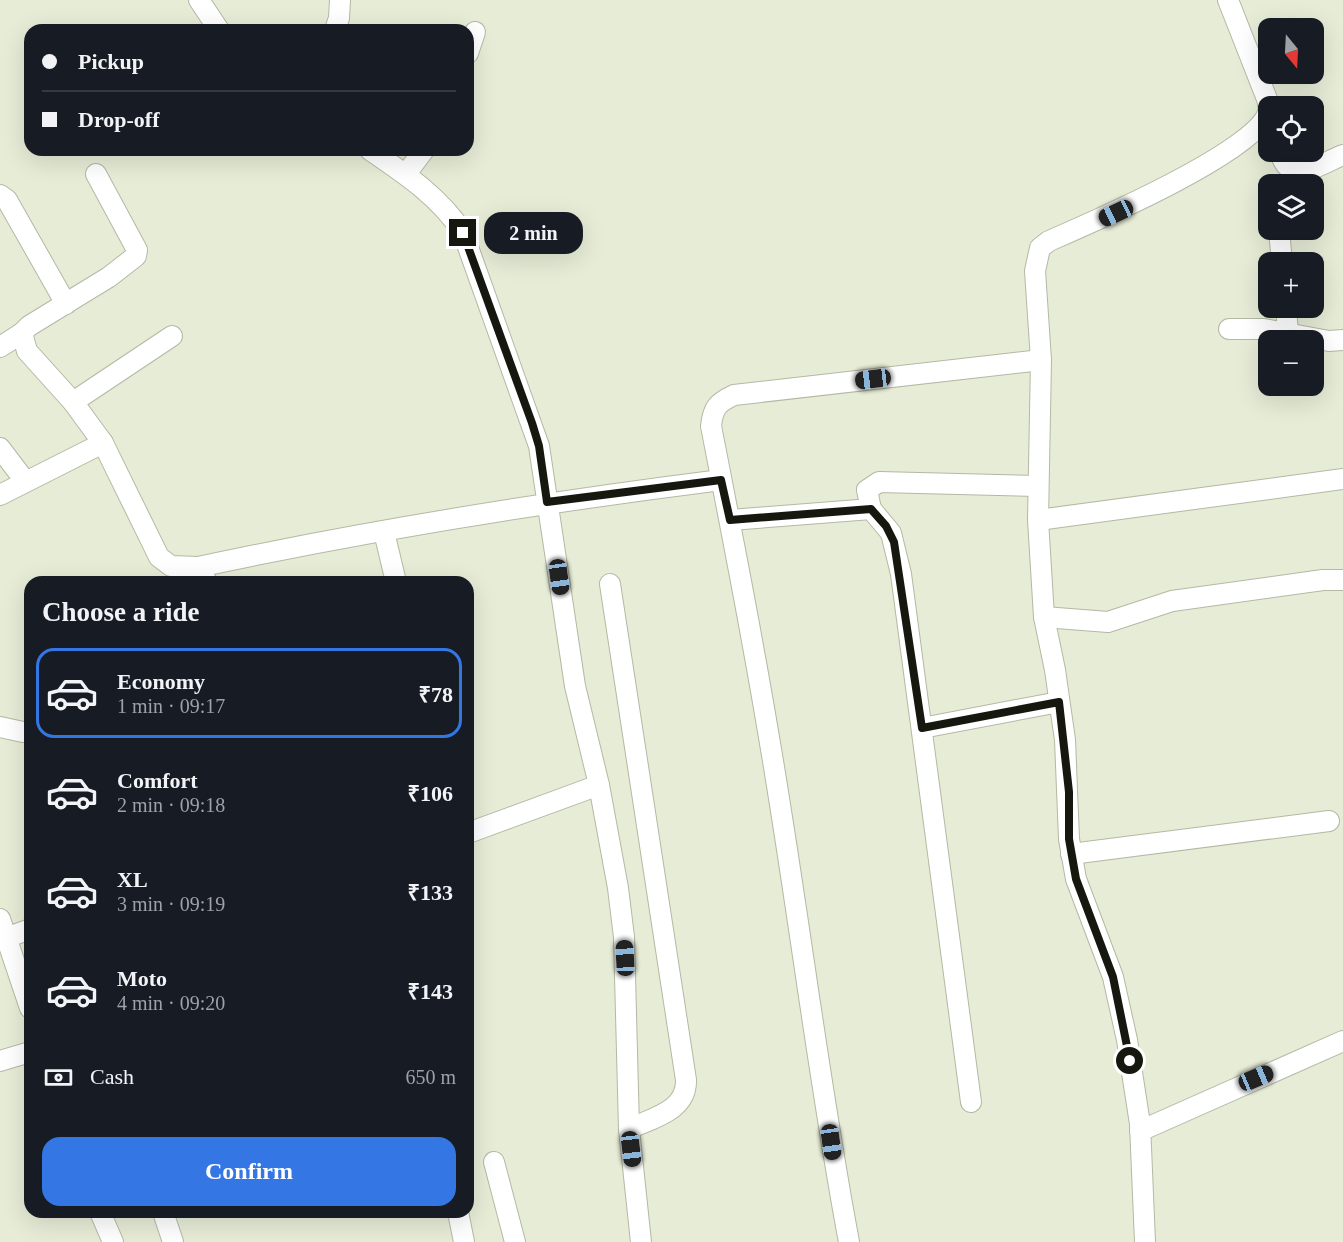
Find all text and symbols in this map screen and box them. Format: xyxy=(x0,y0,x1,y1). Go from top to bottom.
north arrow xyxy=(1258,18,1324,84)
map controls xyxy=(1258,18,1324,396)
text: Pickup xyxy=(78,49,144,74)
button: locate xyxy=(1258,96,1324,162)
text: Drop-off xyxy=(78,107,159,132)
button: layers xyxy=(1258,174,1324,240)
car xyxy=(1096,197,1136,229)
callout: 2 min xyxy=(484,212,583,254)
route end xyxy=(449,219,476,246)
text: 2 min xyxy=(509,222,558,244)
button: + xyxy=(1258,252,1324,318)
button: − xyxy=(1258,330,1324,396)
car xyxy=(854,368,892,390)
car xyxy=(548,558,570,596)
text: Choose a ride xyxy=(42,597,200,627)
icon: car xyxy=(45,666,99,720)
text: Economy xyxy=(117,669,205,694)
text: ₹78 xyxy=(418,682,453,707)
text: 1 min · 09:17 xyxy=(117,695,225,717)
icon: car xyxy=(45,765,99,819)
text: Comfort xyxy=(117,768,198,793)
text: ₹106 xyxy=(407,781,453,806)
text: 2 min · 09:18 xyxy=(117,794,225,816)
icon: car xyxy=(45,864,99,918)
text: XL xyxy=(117,867,148,892)
text: ₹133 xyxy=(407,880,453,905)
text: 3 min · 09:19 xyxy=(117,893,225,915)
car xyxy=(615,940,635,976)
icon: car xyxy=(45,963,99,1017)
text: Moto xyxy=(117,966,167,991)
text: ₹143 xyxy=(407,979,453,1004)
text: 4 min · 09:20 xyxy=(117,992,225,1014)
route start xyxy=(1116,1047,1143,1074)
icon: cash xyxy=(42,1061,75,1094)
car xyxy=(1236,1063,1276,1093)
text: Cash xyxy=(90,1064,134,1089)
text: 650 m xyxy=(405,1066,456,1088)
car xyxy=(820,1123,842,1161)
car xyxy=(620,1130,642,1168)
button: Confirm xyxy=(42,1137,456,1206)

